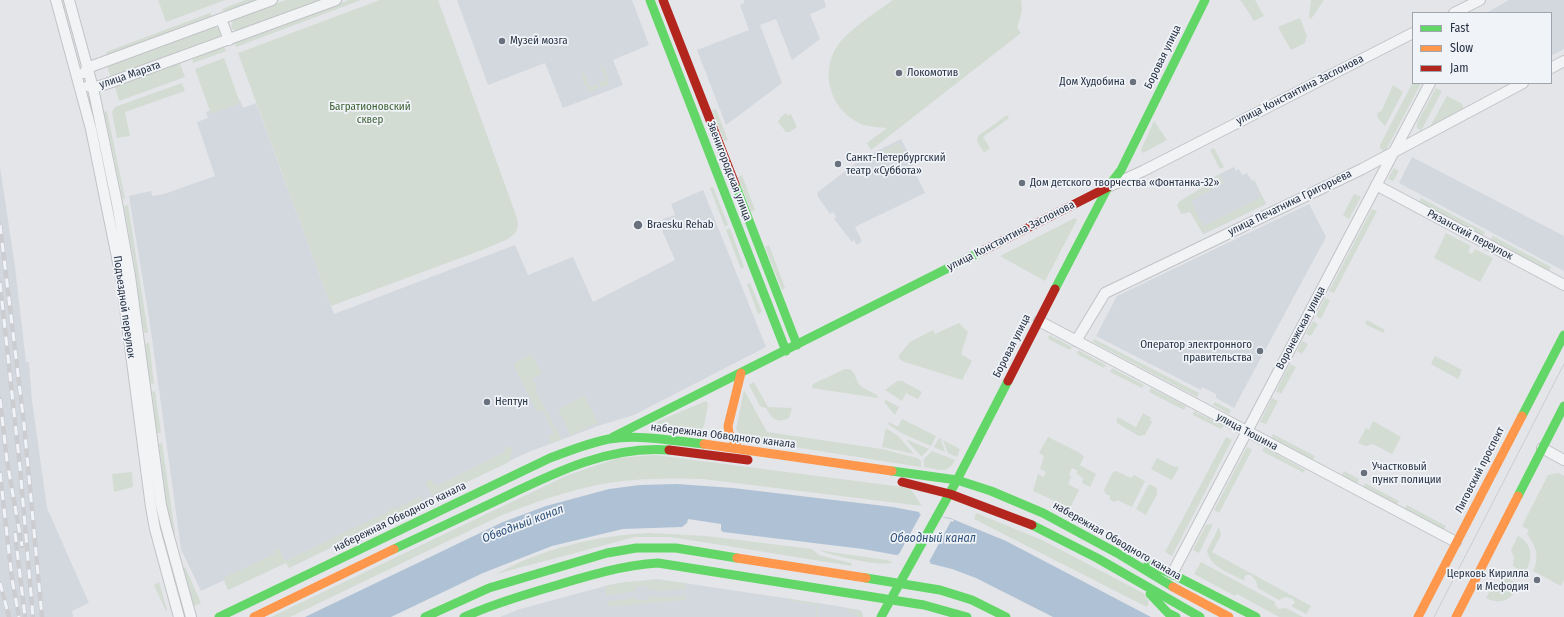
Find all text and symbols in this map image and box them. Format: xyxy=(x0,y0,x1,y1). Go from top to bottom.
legend xyxy=(1412,12,1552,84)
text: Fast xyxy=(1450,21,1469,35)
street label: Боровая улица xyxy=(1142,23,1184,91)
place label: Музей мозга xyxy=(510,34,568,48)
marker: Музей мозга xyxy=(497,36,507,46)
text: Slow xyxy=(1450,41,1473,55)
street label: улица Константина Заслонова xyxy=(1234,52,1366,128)
street label: улица Марата xyxy=(98,58,162,92)
text: Jam xyxy=(1450,61,1468,75)
place label: Локомотив xyxy=(907,66,958,80)
marker: Локомотив xyxy=(894,68,904,78)
place label: Дом Худобина xyxy=(1060,75,1125,89)
marker: Дом Худобина xyxy=(1128,77,1138,87)
park label: Багратионовский сквер xyxy=(329,100,411,126)
street label: Звенигородская улица xyxy=(704,119,754,223)
place label: Санкт-Петербургский театр «Суббота» xyxy=(846,151,946,177)
marker: Санкт-Петербургский театр «Суббота» xyxy=(833,159,843,169)
street label: улица Печатника Григорьева xyxy=(1226,167,1354,239)
place label: Дом детского творчества «Фонтанка-32» xyxy=(1030,176,1219,190)
marker: Дом детского творчества «Фонтанка-32» xyxy=(1017,178,1027,188)
street label: улица Константина Заслонова xyxy=(945,198,1077,274)
street label: Рязанский переулок xyxy=(1425,207,1515,263)
place label: Braesku Rehab xyxy=(647,218,714,232)
marker: Braesku Rehab xyxy=(632,219,644,231)
street label: Подъездной переулок xyxy=(110,255,138,359)
street label: Воронежская улица xyxy=(1274,284,1328,372)
street label: Боровая улица xyxy=(990,312,1034,380)
place label: Оператор электронного правительства xyxy=(1140,338,1252,364)
marker: Оператор электронного правительства xyxy=(1255,346,1265,356)
place label: Нептун xyxy=(495,395,528,409)
marker: Нептун xyxy=(482,397,492,407)
street label: улица Тюшина xyxy=(1214,410,1280,454)
street label: набережная Обводного канала xyxy=(650,421,796,451)
street label: Лиговский проспект xyxy=(1453,425,1507,515)
place label: Участковый пункт полиции xyxy=(1372,460,1442,486)
marker: Участковый пункт полиции xyxy=(1359,468,1369,478)
street label: набережная Обводного канала xyxy=(332,479,468,555)
street label: набережная Обводного канала xyxy=(1051,499,1183,583)
water label: Обводный канал xyxy=(480,502,566,546)
water label: Обводный канал xyxy=(890,532,976,546)
place label: Церковь Кирилла и Мефодия xyxy=(1447,567,1529,593)
marker: Церковь Кирилла и Мефодия xyxy=(1532,575,1542,585)

